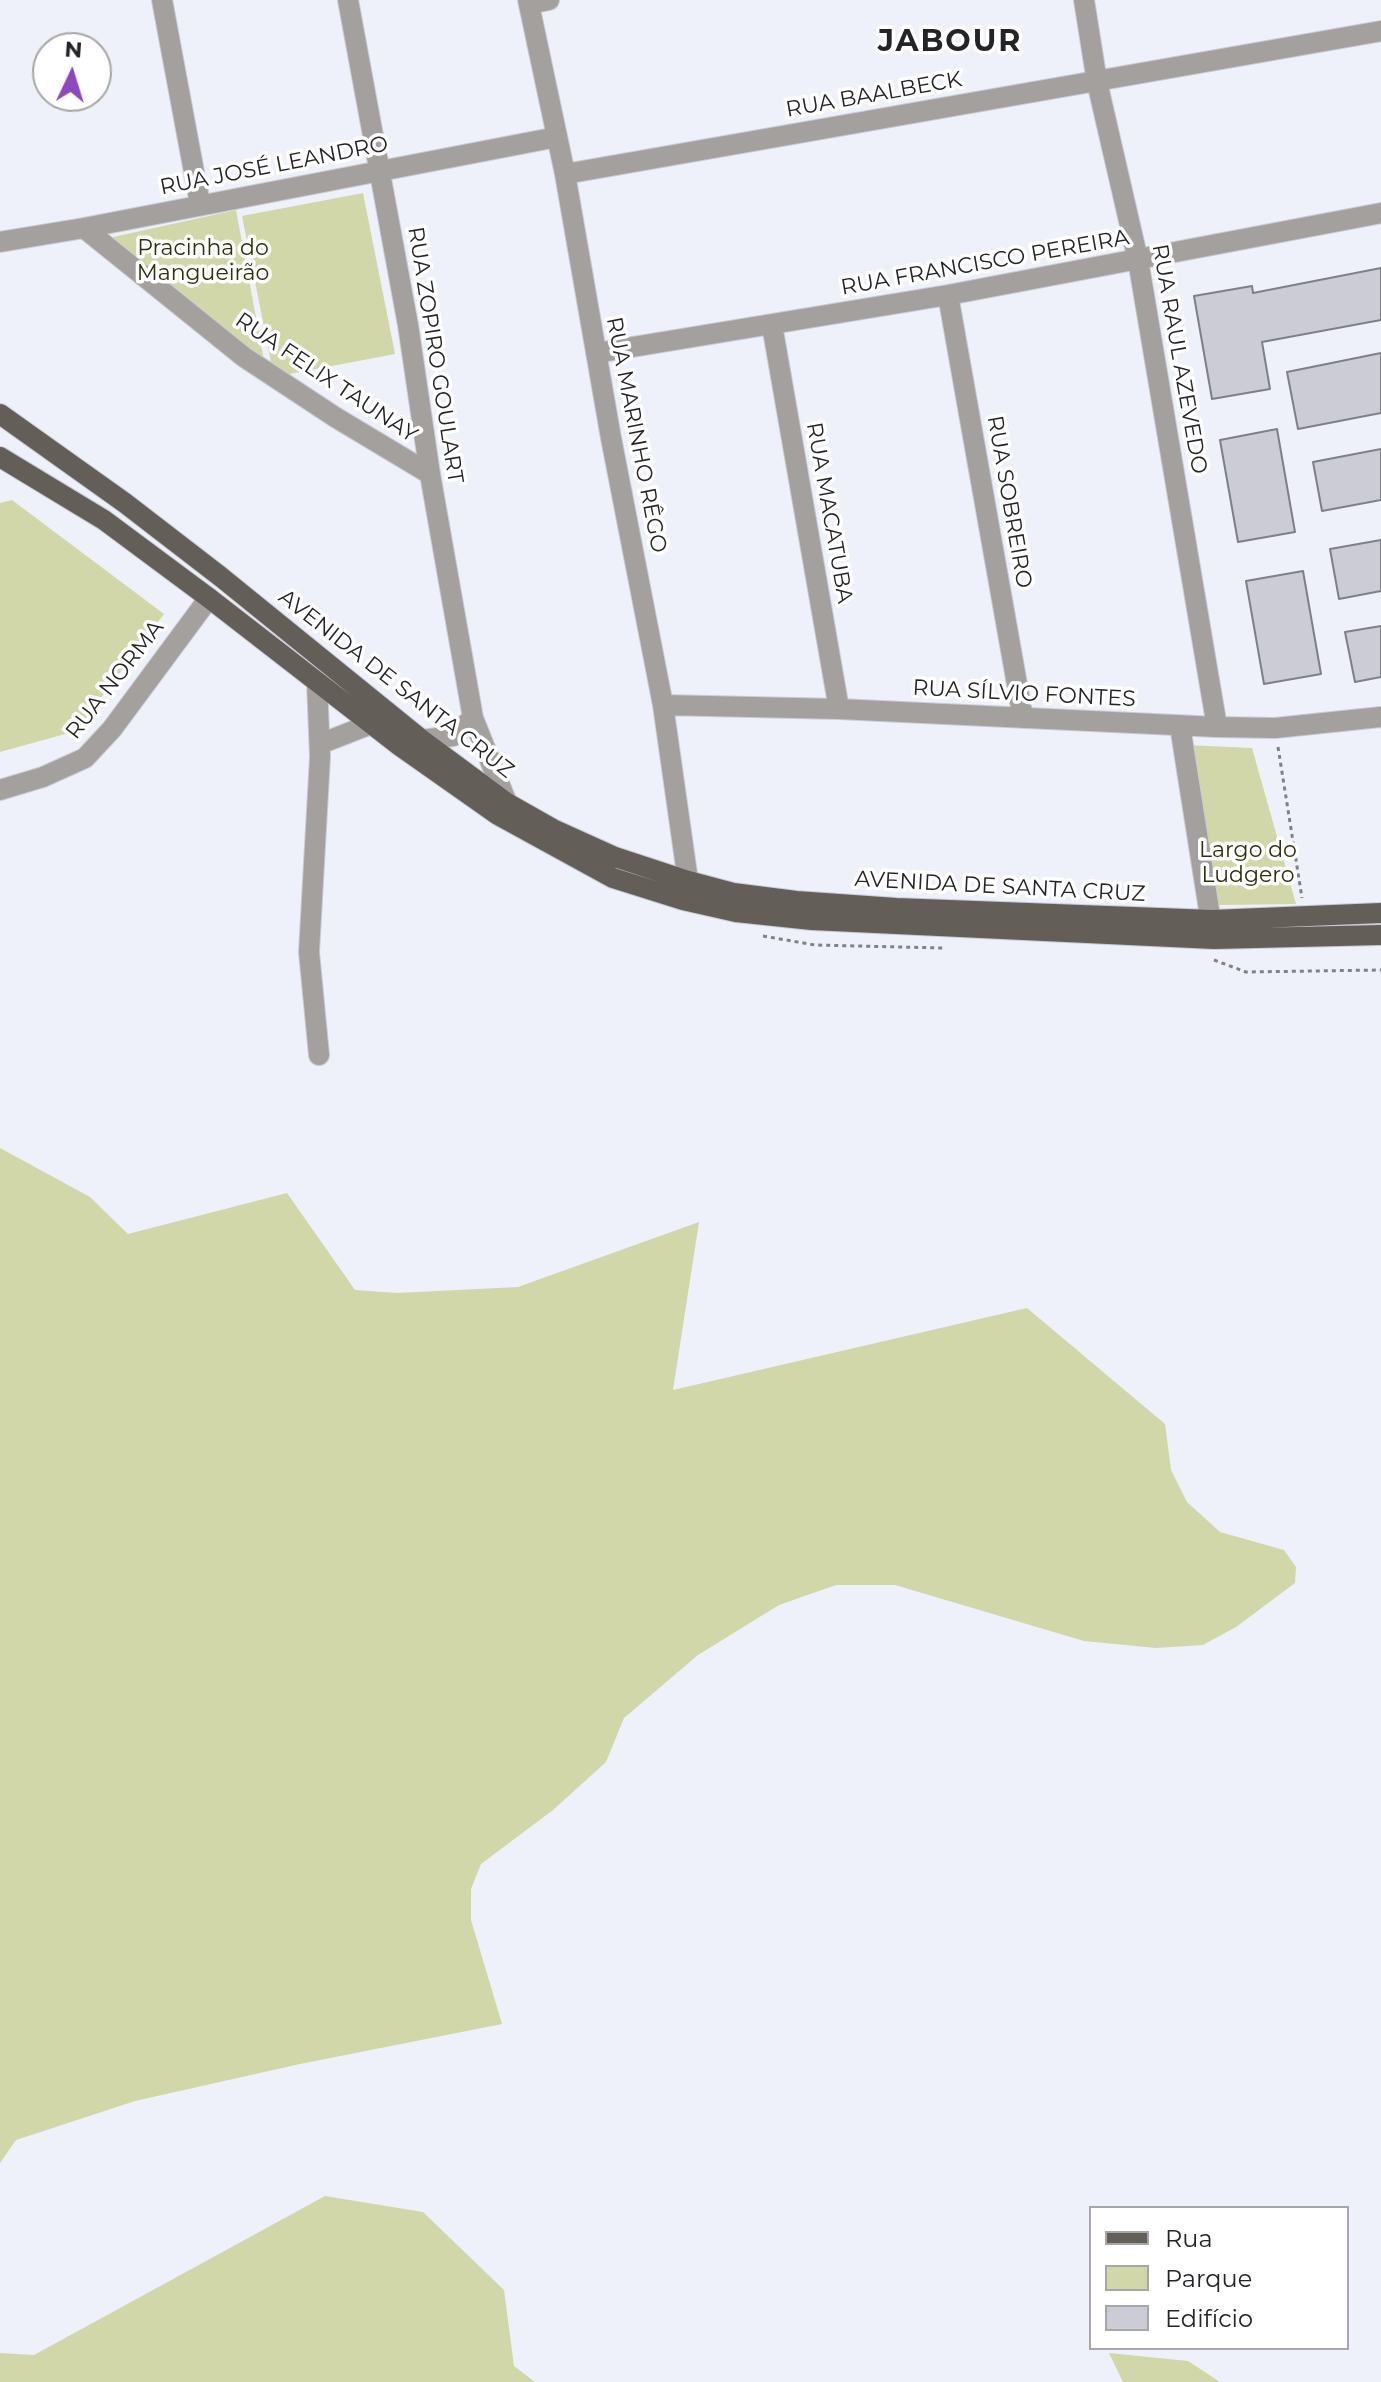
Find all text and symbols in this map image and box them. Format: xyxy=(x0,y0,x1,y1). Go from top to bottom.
district label: JABOUR xyxy=(878,24,1022,60)
north arrow xyxy=(32,32,112,112)
text: N xyxy=(64,35,83,64)
street label: RUA BAALBECK xyxy=(784,67,964,123)
street label: RUA JOSÉ LEANDRO xyxy=(158,131,390,201)
street label: RUA ZOPIRO GOULART xyxy=(402,225,468,485)
street label: RUA FRANCISCO PEREIRA xyxy=(839,225,1131,301)
park label: Pracinha do Mangueirão xyxy=(137,236,269,288)
street label: RUA RAUL AZEVEDO xyxy=(1146,242,1212,476)
street label: RUA FELIX TAUNAY xyxy=(230,307,422,449)
street label: RUA MARINHO RÊGO xyxy=(600,315,672,555)
street label: RUA SOBREIRO xyxy=(981,414,1037,590)
street label: RUA MACATUBA xyxy=(800,420,858,606)
street label: AVENIDA DE SANTA CRUZ xyxy=(273,584,519,784)
street label: RUA NORMA xyxy=(60,615,170,745)
street label: RUA SÍLVIO FONTES xyxy=(912,675,1136,713)
park label: Largo do Ludgero xyxy=(1199,838,1297,890)
street label: AVENIDA DE SANTA CRUZ xyxy=(854,866,1146,908)
legend xyxy=(1089,2206,1349,2350)
text: Rua xyxy=(1165,2224,1213,2253)
text: Parque xyxy=(1165,2264,1252,2293)
text: Edifício xyxy=(1165,2304,1253,2333)

